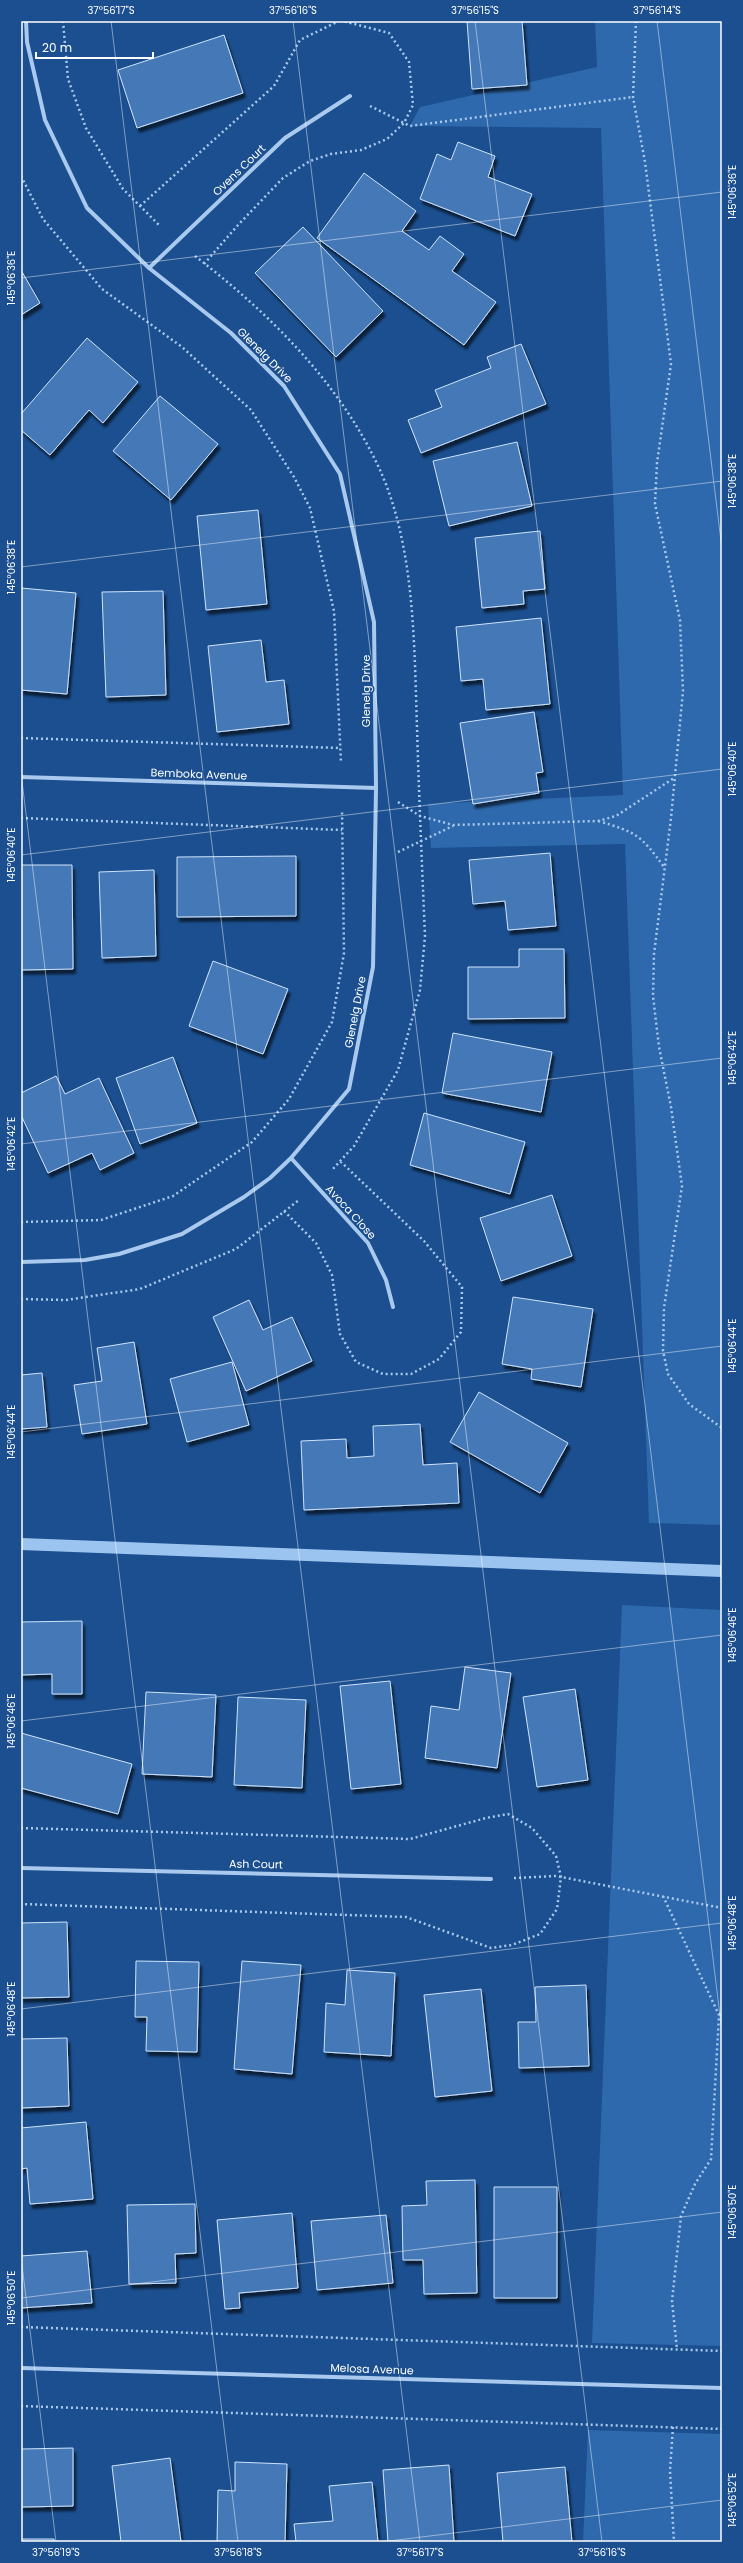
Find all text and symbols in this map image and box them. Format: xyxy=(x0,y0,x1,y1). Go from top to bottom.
text: 37°56'17"S xyxy=(87,3,135,18)
text: 37°56'16"S xyxy=(269,3,317,18)
text: 37°56'15"S xyxy=(451,3,499,18)
text: 37°56'14"S xyxy=(633,3,681,18)
scale bar xyxy=(36,34,153,60)
text: 20 m xyxy=(42,39,72,56)
street label: Ovens Court xyxy=(209,141,269,199)
text: 145°06'36"E xyxy=(725,165,740,219)
text: 145°06'36"E xyxy=(4,251,19,305)
street label: Glenelg Drive xyxy=(234,324,296,386)
text: 145°06'38"E xyxy=(725,454,740,508)
text: 145°06'38"E xyxy=(4,540,19,594)
street label: Glenelg Drive xyxy=(358,655,374,727)
text: 145°06'40"E xyxy=(725,742,740,796)
street label: Bemboka Avenue xyxy=(150,764,248,784)
text: 145°06'40"E xyxy=(4,828,19,882)
street label: Glenelg Drive xyxy=(340,975,370,1049)
text: 145°06'42"E xyxy=(725,1031,740,1085)
text: 145°06'42"E xyxy=(4,1117,19,1171)
street label: Avoca Close xyxy=(322,1181,380,1243)
text: 145°06'44"E xyxy=(725,1319,740,1373)
text: 145°06'44"E xyxy=(4,1405,19,1459)
text: 145°06'46"E xyxy=(725,1608,740,1662)
text: 145°06'46"E xyxy=(4,1694,19,1748)
street label: Ash Court xyxy=(229,1856,283,1872)
text: 145°06'48"E xyxy=(725,1896,740,1950)
text: 145°06'48"E xyxy=(4,1982,19,2036)
text: 145°06'50"E xyxy=(725,2185,740,2239)
text: 145°06'50"E xyxy=(4,2271,19,2325)
street label: Melosa Avenue xyxy=(330,2360,414,2378)
text: 145°06'52"E xyxy=(725,2473,740,2527)
text: 37°56'19"S xyxy=(32,2545,80,2560)
text: 37°56'18"S xyxy=(214,2545,262,2560)
text: 37°56'17"S xyxy=(396,2545,444,2560)
text: 37°56'16"S xyxy=(578,2545,626,2560)

